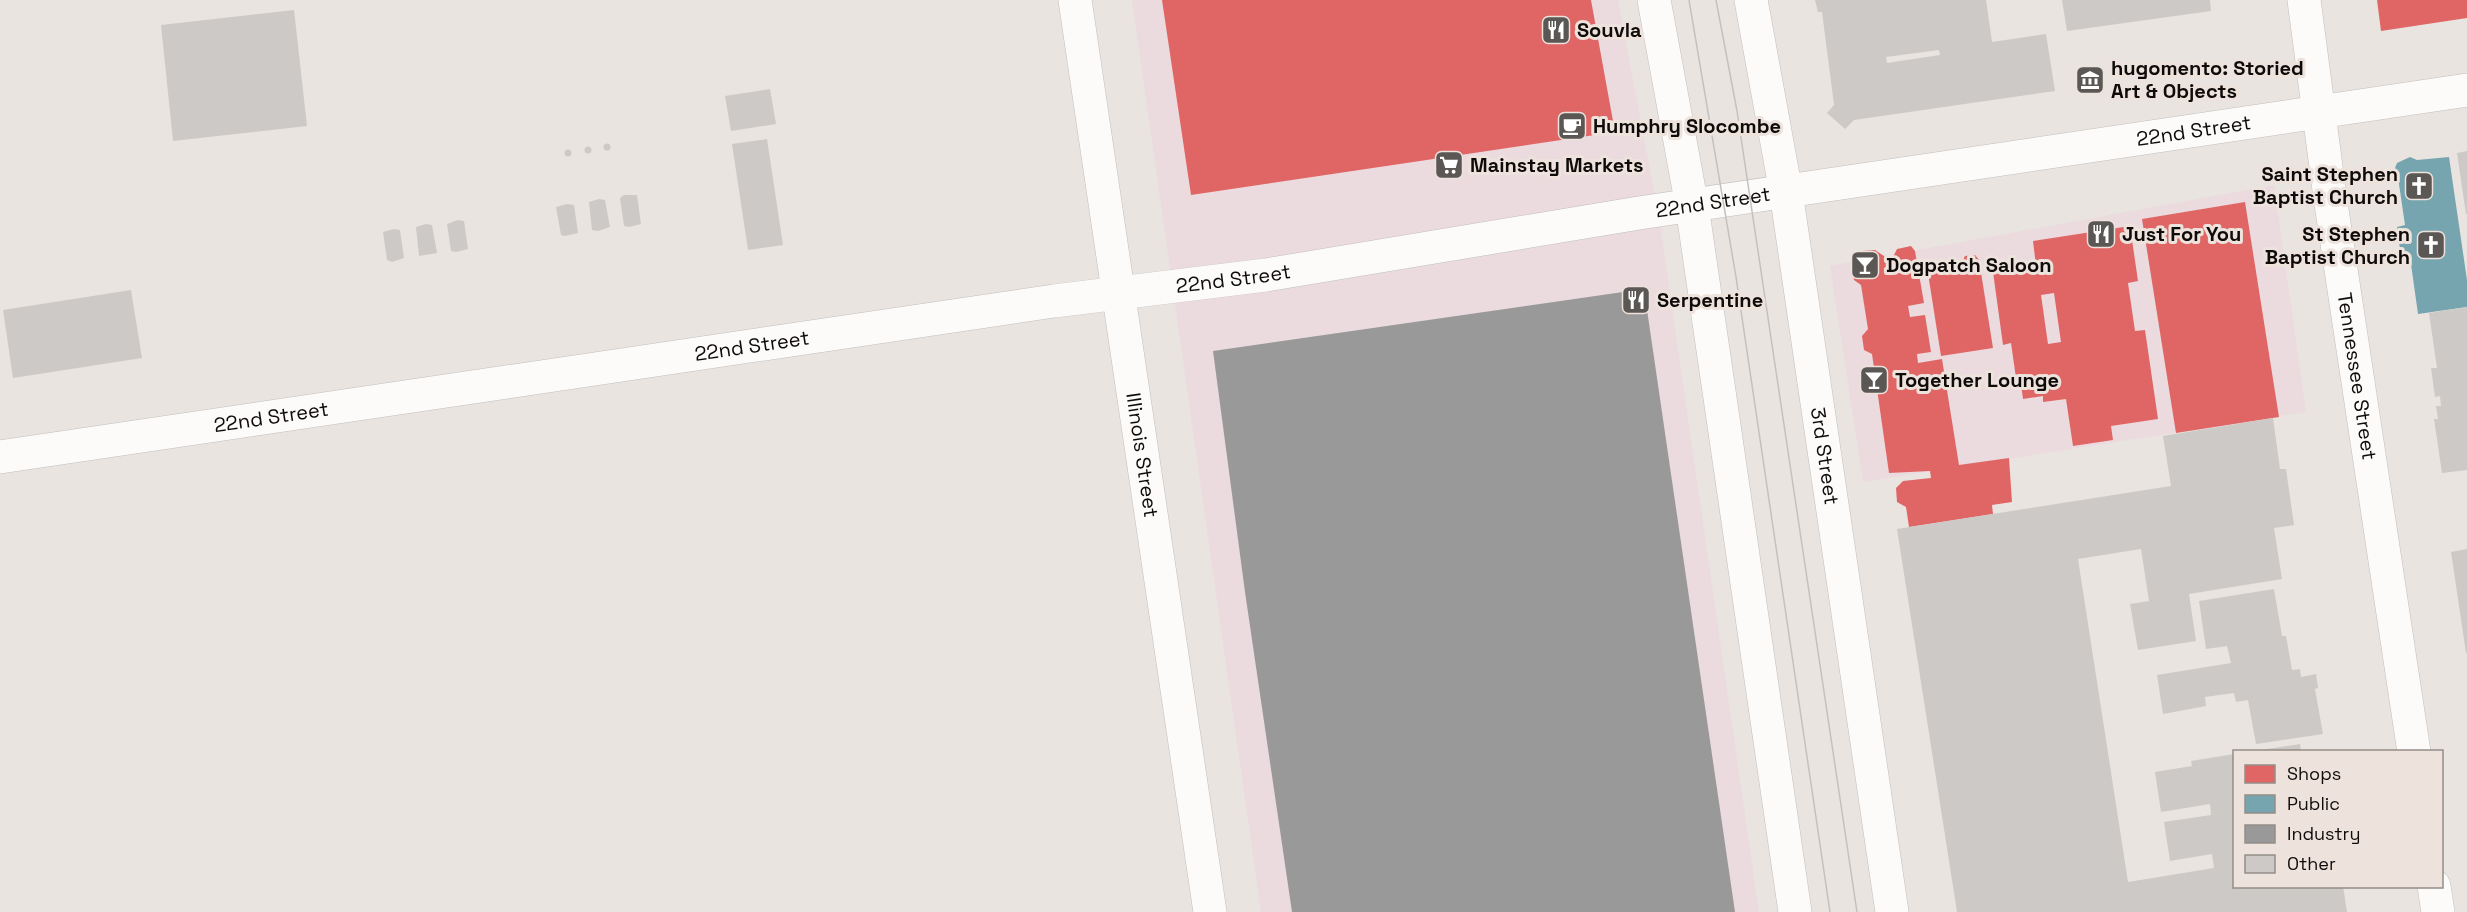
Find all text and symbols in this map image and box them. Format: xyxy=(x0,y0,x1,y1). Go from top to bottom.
restaurant icon: Souvla xyxy=(1540,14,1572,46)
place label: Souvla xyxy=(1577,17,1642,43)
place label: hugomento: Storied Art & Objects xyxy=(2111,55,2304,104)
museum icon: hugomento: Storied Art & Objects xyxy=(2074,64,2106,96)
street label: 22nd Street xyxy=(2135,109,2253,152)
cafe icon: Humphry Slocombe xyxy=(1556,110,1588,142)
place label: Humphry Slocombe xyxy=(1593,113,1781,139)
supermarket icon: Mainstay Markets xyxy=(1433,149,1465,181)
place label: Mainstay Markets xyxy=(1470,152,1644,178)
place label: Saint Stephen Baptist Church xyxy=(2253,161,2398,210)
church icon: Saint Stephen Baptist Church xyxy=(2403,170,2435,202)
street label: 22nd Street xyxy=(1654,181,1772,223)
restaurant icon: Just For You xyxy=(2085,218,2117,250)
place label: Just For You xyxy=(2122,221,2241,247)
place label: St Stephen Baptist Church xyxy=(2265,221,2410,270)
church icon: St Stephen Baptist Church xyxy=(2415,229,2447,261)
bar icon: Dogpatch Saloon xyxy=(1849,249,1881,281)
place label: Dogpatch Saloon xyxy=(1886,252,2052,278)
street label: 22nd Street xyxy=(1174,258,1293,299)
restaurant icon: Serpentine xyxy=(1620,284,1652,316)
place label: Serpentine xyxy=(1657,287,1763,313)
street label: Tennessee Street xyxy=(2332,291,2383,462)
street label: 22nd Street xyxy=(693,324,811,367)
bar icon: Together Lounge xyxy=(1858,364,1890,396)
place label: Together Lounge xyxy=(1895,367,2059,393)
street label: Illinois Street xyxy=(1120,391,1164,519)
street label: 22nd Street xyxy=(212,396,330,438)
street label: 3rd Street xyxy=(1805,405,1845,507)
legend xyxy=(2233,750,2443,888)
text: Shops xyxy=(2287,762,2341,785)
text: Public xyxy=(2287,792,2340,815)
text: Industry xyxy=(2287,822,2360,845)
text: Other xyxy=(2287,852,2336,875)

